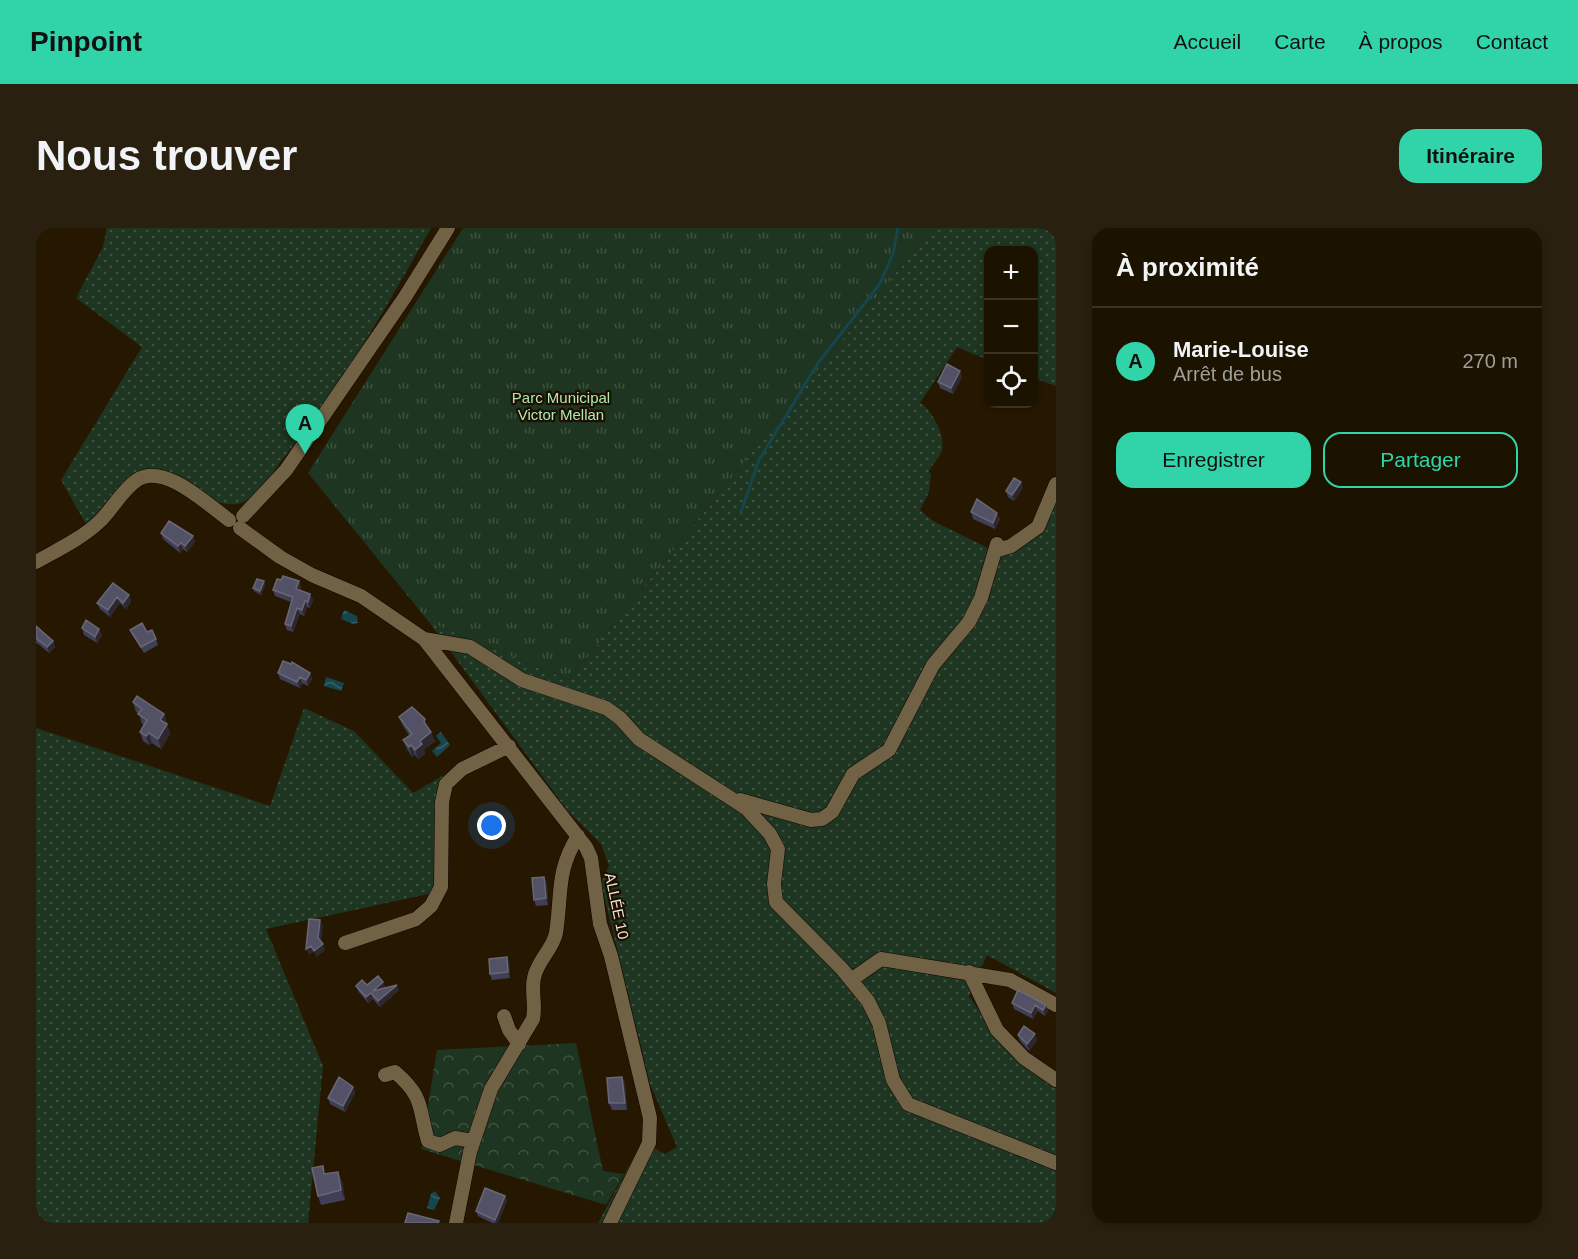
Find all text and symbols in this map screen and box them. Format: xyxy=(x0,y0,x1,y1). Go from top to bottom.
text: Pinpoint xyxy=(30,26,142,57)
text: Accueil xyxy=(1174,30,1241,53)
text: Carte xyxy=(1274,30,1326,53)
text: À propos xyxy=(1359,30,1443,53)
text: Contact xyxy=(1476,30,1548,53)
button: Itinéraire xyxy=(1399,129,1542,183)
text: Nous trouver xyxy=(36,132,297,179)
map controls xyxy=(984,246,1038,408)
button: + xyxy=(984,246,1038,300)
text: À proximité xyxy=(1116,252,1259,282)
button: − xyxy=(984,300,1038,354)
text: Marie-Louise xyxy=(1173,337,1309,362)
text: A xyxy=(1128,350,1143,372)
text: 270 m xyxy=(1462,350,1518,372)
button: locate xyxy=(984,354,1038,408)
text: Arrêt de bus xyxy=(1173,363,1282,385)
park label: Parc Municipal Victor Mellan xyxy=(512,389,610,423)
pin: A xyxy=(286,404,324,454)
button: Enregistrer xyxy=(1116,432,1311,488)
button: Partager xyxy=(1323,432,1518,488)
your location xyxy=(477,811,506,840)
street label: ALLÉE 10 xyxy=(602,871,632,941)

